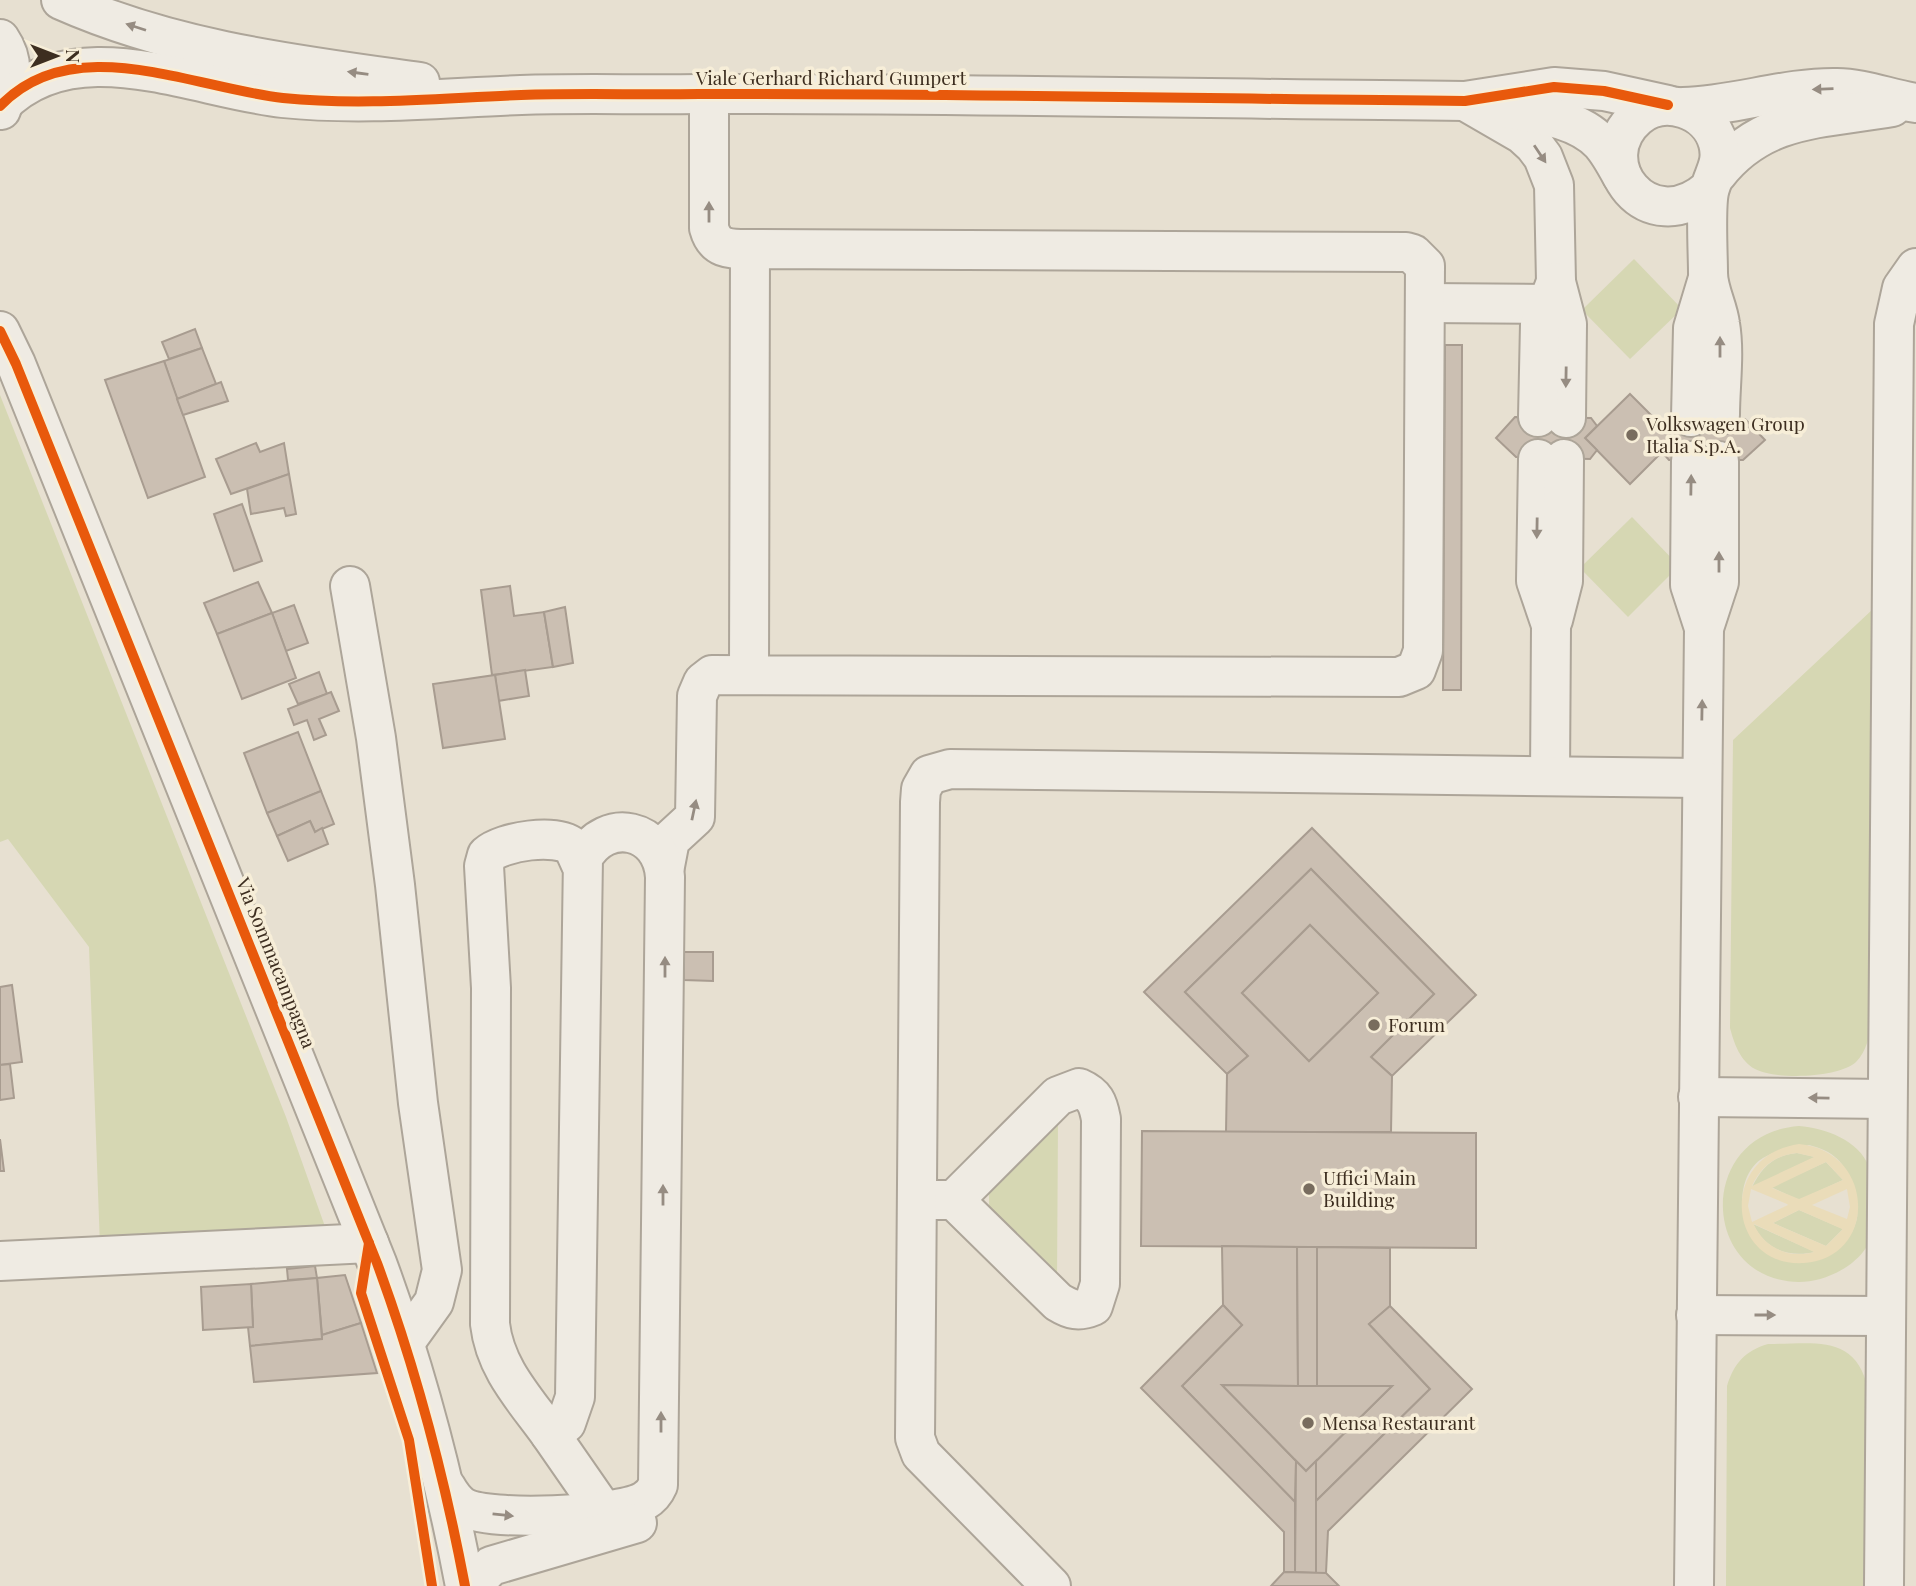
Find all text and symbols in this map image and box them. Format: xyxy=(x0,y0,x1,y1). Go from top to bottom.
north arrow xyxy=(21,21,91,91)
one-way arrow xyxy=(125,21,146,32)
text: N xyxy=(61,49,87,63)
street label: Viale Gerhard Richard Gumpert xyxy=(695,64,966,90)
one-way arrow xyxy=(347,68,369,79)
one-way arrow xyxy=(1812,83,1834,94)
one-way arrow xyxy=(1533,145,1547,163)
one-way arrow xyxy=(703,201,715,223)
one-way arrow xyxy=(1715,335,1726,357)
one-way arrow xyxy=(1560,366,1572,388)
place label: Volkswagen Group Italia S.p.A. xyxy=(1645,410,1805,458)
marker: Volkswagen Group Italia S.p.A. xyxy=(1624,427,1640,443)
one-way arrow xyxy=(1685,473,1697,495)
one-way arrow xyxy=(1531,517,1543,539)
one-way arrow xyxy=(1713,551,1725,573)
one-way arrow xyxy=(1697,698,1708,720)
one-way arrow xyxy=(689,798,700,820)
street label: Via Sommacampagna xyxy=(230,873,323,1052)
one-way arrow xyxy=(659,956,670,978)
place label: Forum xyxy=(1388,1011,1445,1037)
marker: Forum xyxy=(1366,1017,1382,1033)
one-way arrow xyxy=(1807,1093,1829,1104)
place label: Uffici Main Building xyxy=(1323,1164,1417,1212)
marker: Uffici Main Building xyxy=(1301,1181,1317,1197)
one-way arrow xyxy=(657,1183,668,1205)
one-way arrow xyxy=(1754,1309,1776,1321)
place label: Mensa Restaurant xyxy=(1322,1409,1476,1435)
one-way arrow xyxy=(655,1411,667,1433)
marker: Mensa Restaurant xyxy=(1300,1415,1316,1431)
one-way arrow xyxy=(492,1509,514,1520)

